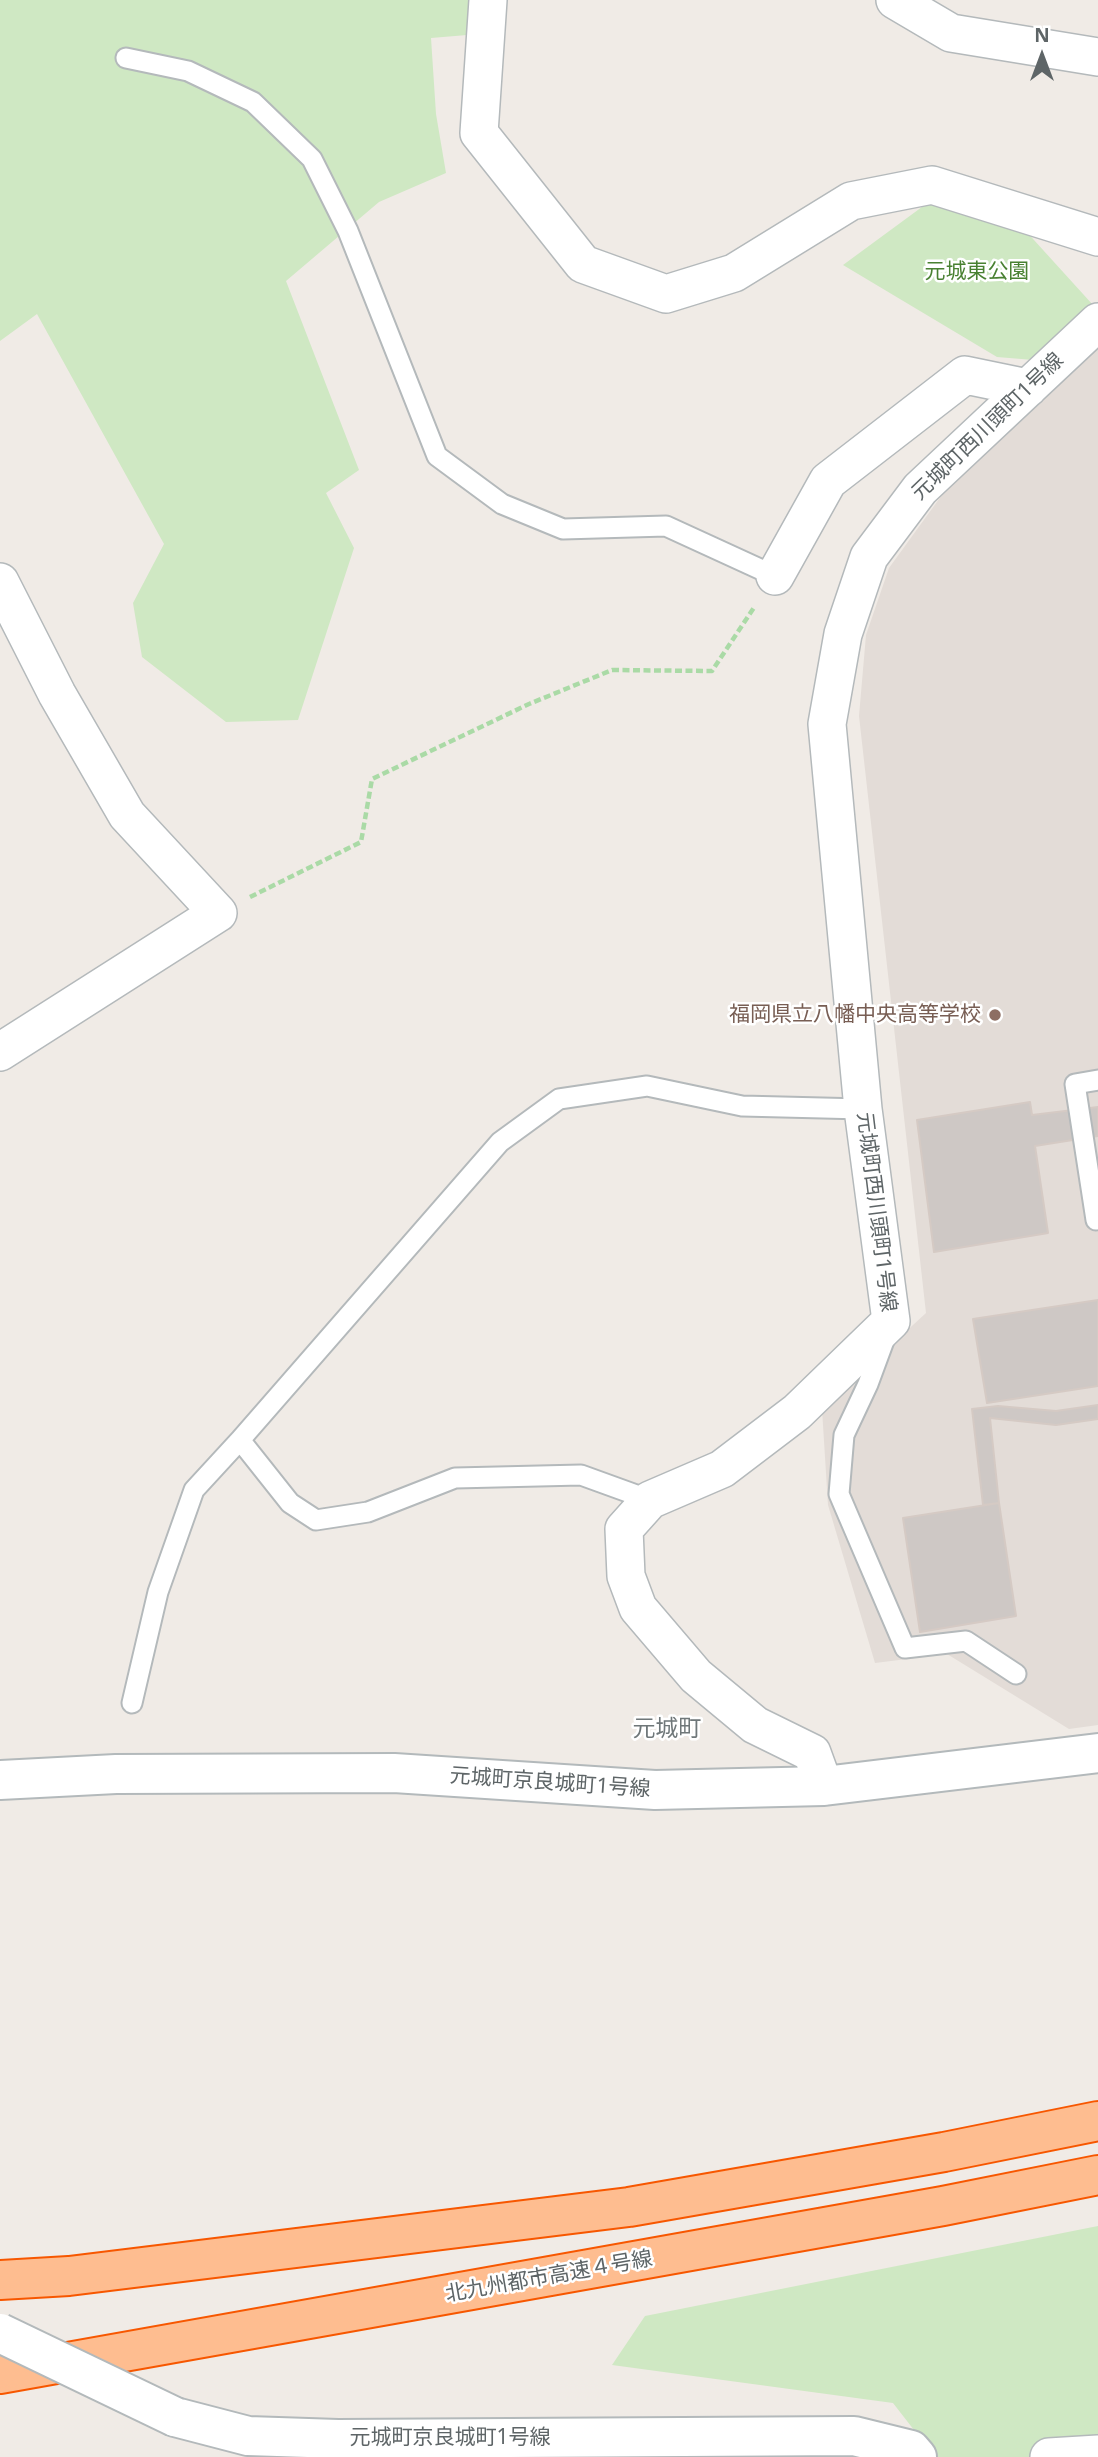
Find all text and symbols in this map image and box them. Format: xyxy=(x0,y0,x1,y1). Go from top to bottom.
north arrow xyxy=(1007,21,1077,91)
text: N xyxy=(1034,22,1050,48)
park label: 元城東公園 xyxy=(925,259,1029,285)
street label: 元城町西川頭町1号線 xyxy=(907,348,1069,506)
place label: 福岡県立八幡中央高等学校 xyxy=(729,1002,981,1028)
marker: 福岡県立八幡中央高等学校 xyxy=(987,1007,1003,1023)
street label: 元城町西川頭町1号線 xyxy=(851,1111,901,1313)
district label: 元城町 xyxy=(633,1715,701,1743)
street label: 元城町京良城町1号線 xyxy=(449,1763,651,1803)
street label: 北九州都市高速４号線 xyxy=(443,2246,655,2308)
street label: 元城町京良城町1号線 xyxy=(349,2425,551,2451)

